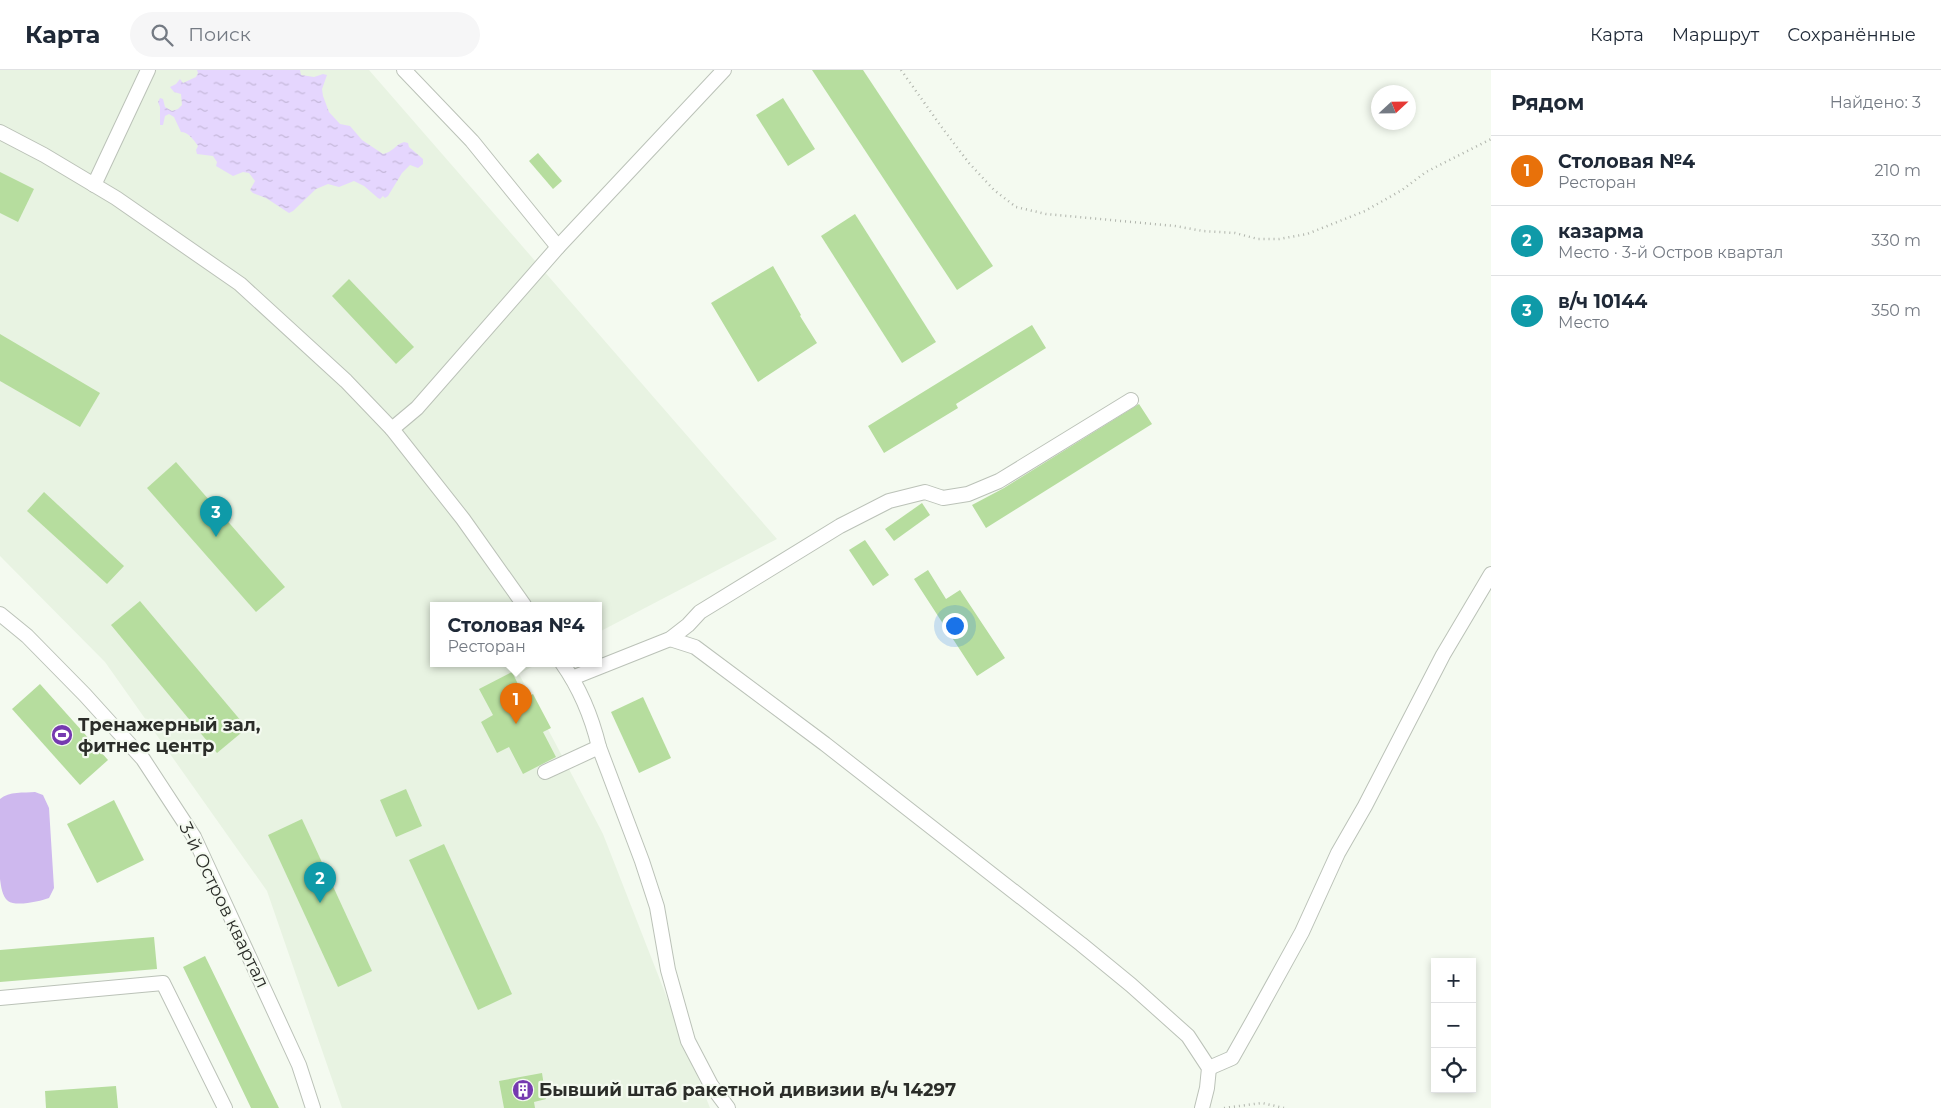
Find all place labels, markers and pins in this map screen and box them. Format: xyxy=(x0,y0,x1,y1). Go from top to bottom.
pin: 3 xyxy=(200,496,232,537)
pin: 1 xyxy=(500,683,532,724)
place label: Тренажерный зал, фитнес центр xyxy=(78,714,261,757)
sports icon: Тренажерный зал, фитнес центр xyxy=(50,723,74,747)
pin: 2 xyxy=(304,862,336,903)
building icon: Бывший штаб ракетной дивизии в/ч 14297 xyxy=(511,1078,535,1102)
place label: Бывший штаб ракетной дивизии в/ч 14297 xyxy=(539,1079,956,1101)

